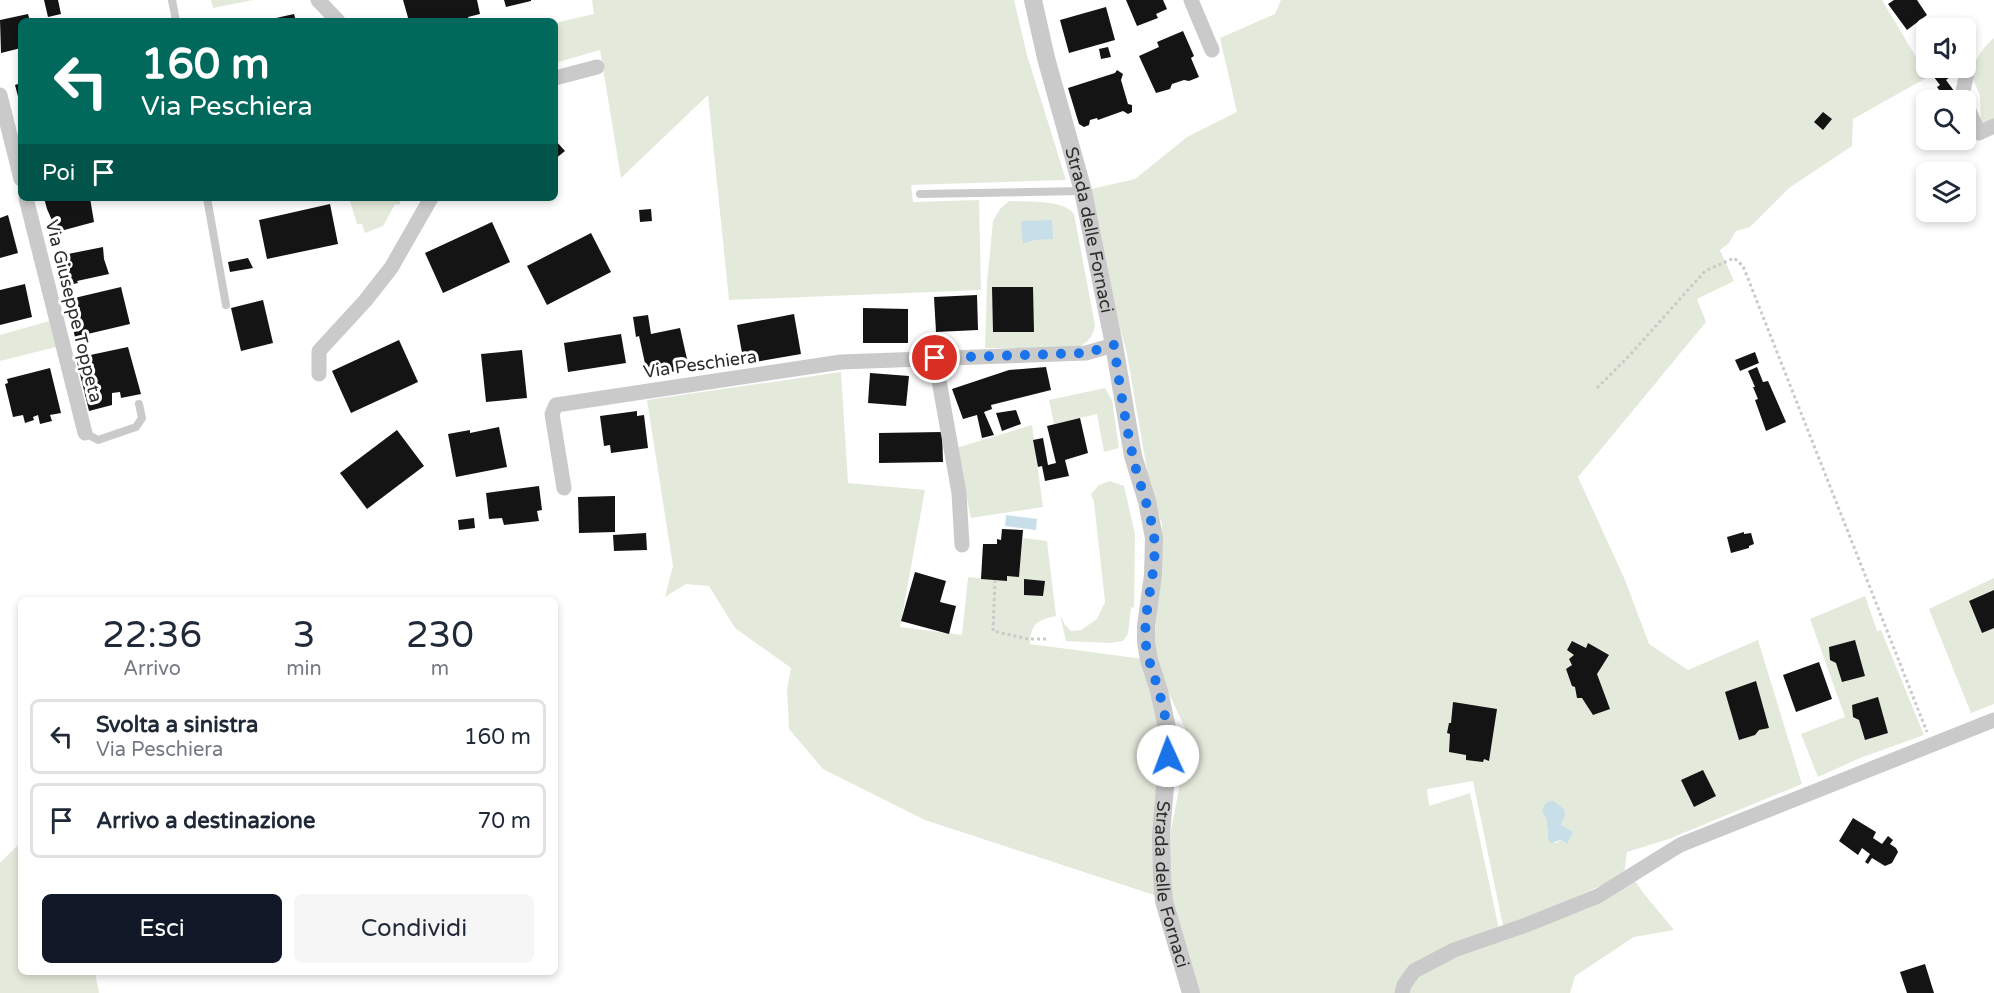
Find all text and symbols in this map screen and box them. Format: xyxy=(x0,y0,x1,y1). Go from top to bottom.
map controls xyxy=(1916,18,1976,222)
button: sound xyxy=(1916,18,1976,78)
text: 160 m xyxy=(141,39,270,90)
icon: left xyxy=(42,42,120,120)
text: Via Peschiera xyxy=(141,90,313,123)
button: search xyxy=(1916,90,1976,150)
street label: Strada delle Fornaci xyxy=(1060,144,1118,315)
icon: arrive xyxy=(87,156,120,189)
text: Poi xyxy=(42,160,75,186)
button: layers xyxy=(1916,162,1976,222)
street label: Via Giuseppe Toppeta xyxy=(41,217,107,405)
pin xyxy=(909,332,960,383)
icon: arrive xyxy=(918,341,951,374)
street label: Via Peschiera xyxy=(642,345,758,383)
text: 22:36 xyxy=(102,614,202,657)
text: 3 xyxy=(293,614,315,657)
text: 230 xyxy=(406,614,474,657)
text: Arrivo xyxy=(123,657,181,681)
text: min xyxy=(286,657,322,681)
text: m xyxy=(431,657,449,681)
text: Svolta a sinistra xyxy=(96,712,258,738)
icon: left xyxy=(45,720,78,753)
text: 160 m xyxy=(464,724,531,750)
position arrow xyxy=(1136,724,1200,788)
text: Via Peschiera xyxy=(96,738,223,762)
street label: Strada delle Fornaci xyxy=(1150,800,1194,970)
icon: arrive xyxy=(45,804,78,837)
text: Arrivo a destinazione xyxy=(96,808,315,834)
text: 70 m xyxy=(477,808,531,834)
button: Esci xyxy=(42,894,282,963)
button: Condividi xyxy=(294,894,534,963)

